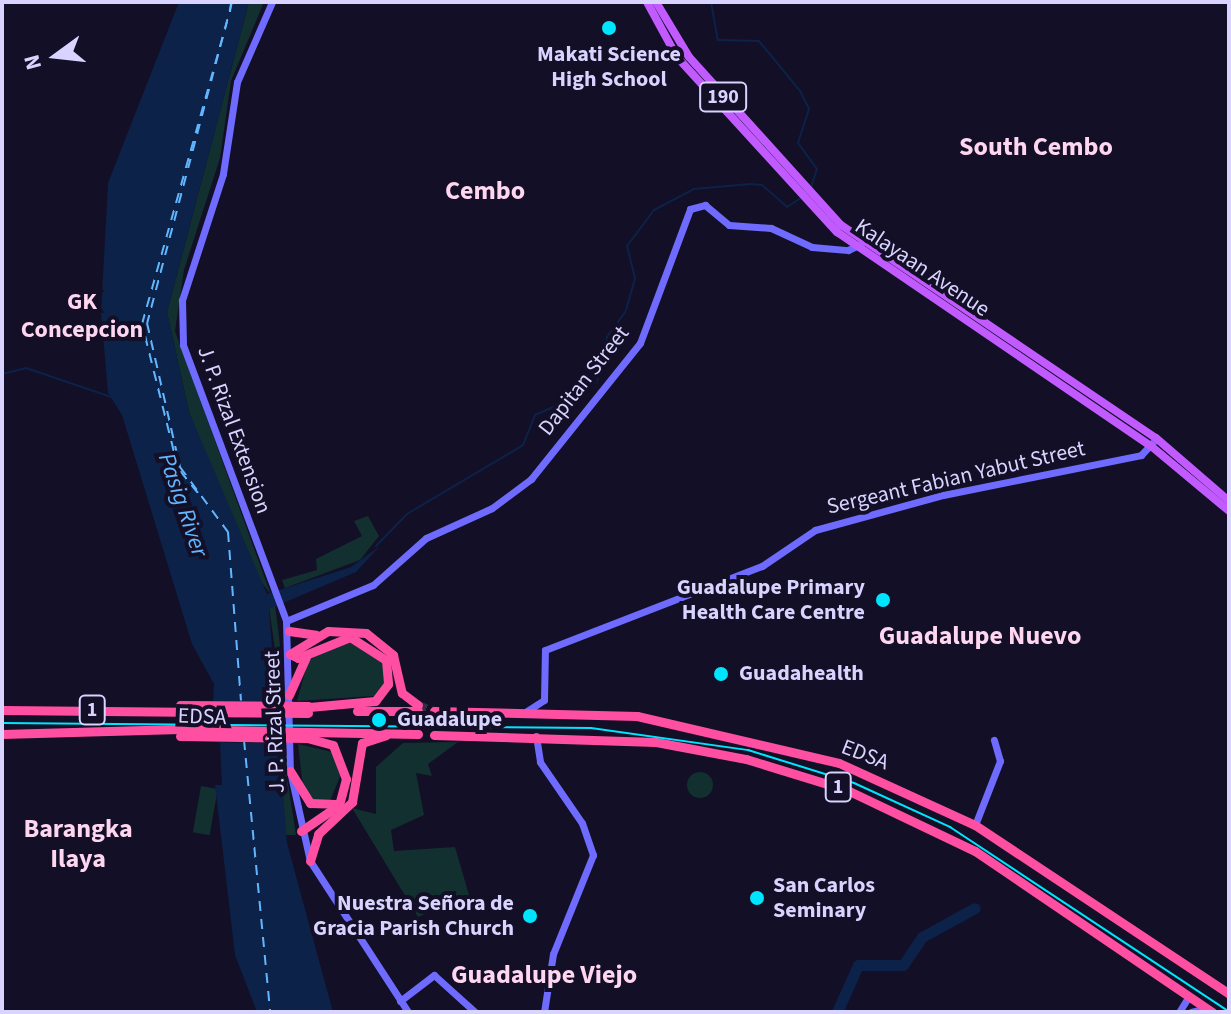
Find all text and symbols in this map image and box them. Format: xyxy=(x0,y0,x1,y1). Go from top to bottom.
north arrow xyxy=(16,16,96,96)
marker: Makati Science High School xyxy=(600,19,618,37)
place label: Makati Science High School xyxy=(537,41,681,92)
text: N xyxy=(15,51,50,73)
road number: 190 xyxy=(699,81,747,113)
district label: South Cembo xyxy=(959,131,1113,163)
district label: Cembo xyxy=(445,175,525,207)
street label: Kalayaan Avenue xyxy=(850,213,994,323)
district label: GK Concepcion xyxy=(21,288,143,344)
street label: Dapitan Street xyxy=(533,321,635,441)
street label: J. P. Rizal Extension xyxy=(191,343,277,517)
street label: Sergeant Fabian Yabut Street xyxy=(824,435,1088,521)
water label: Pasig River xyxy=(152,449,214,561)
place label: Guadalupe Primary Health Care Centre xyxy=(677,574,865,626)
marker: Guadalupe Primary Health Care Centre xyxy=(872,589,894,611)
district label: Guadalupe Nuevo xyxy=(879,620,1081,652)
street label: J. P. Rizal Street xyxy=(259,650,291,794)
place label: Guadahealth xyxy=(739,661,864,687)
marker: Guadahealth xyxy=(710,663,732,685)
road number: 1 xyxy=(78,694,106,726)
street label: EDSA xyxy=(177,703,227,731)
place label: Guadalupe xyxy=(397,707,502,733)
marker: Guadalupe xyxy=(368,709,390,731)
street label: EDSA xyxy=(837,734,893,776)
road number: 1 xyxy=(824,771,852,803)
district label: Barangka Ilaya xyxy=(23,813,133,874)
place label: San Carlos Seminary xyxy=(773,872,875,924)
marker: San Carlos Seminary xyxy=(748,889,766,907)
place label: Nuestra Señora de Gracia Parish Church xyxy=(313,890,514,942)
marker: Nuestra Señora de Gracia Parish Church xyxy=(521,907,539,925)
district label: Guadalupe Viejo xyxy=(451,959,637,991)

